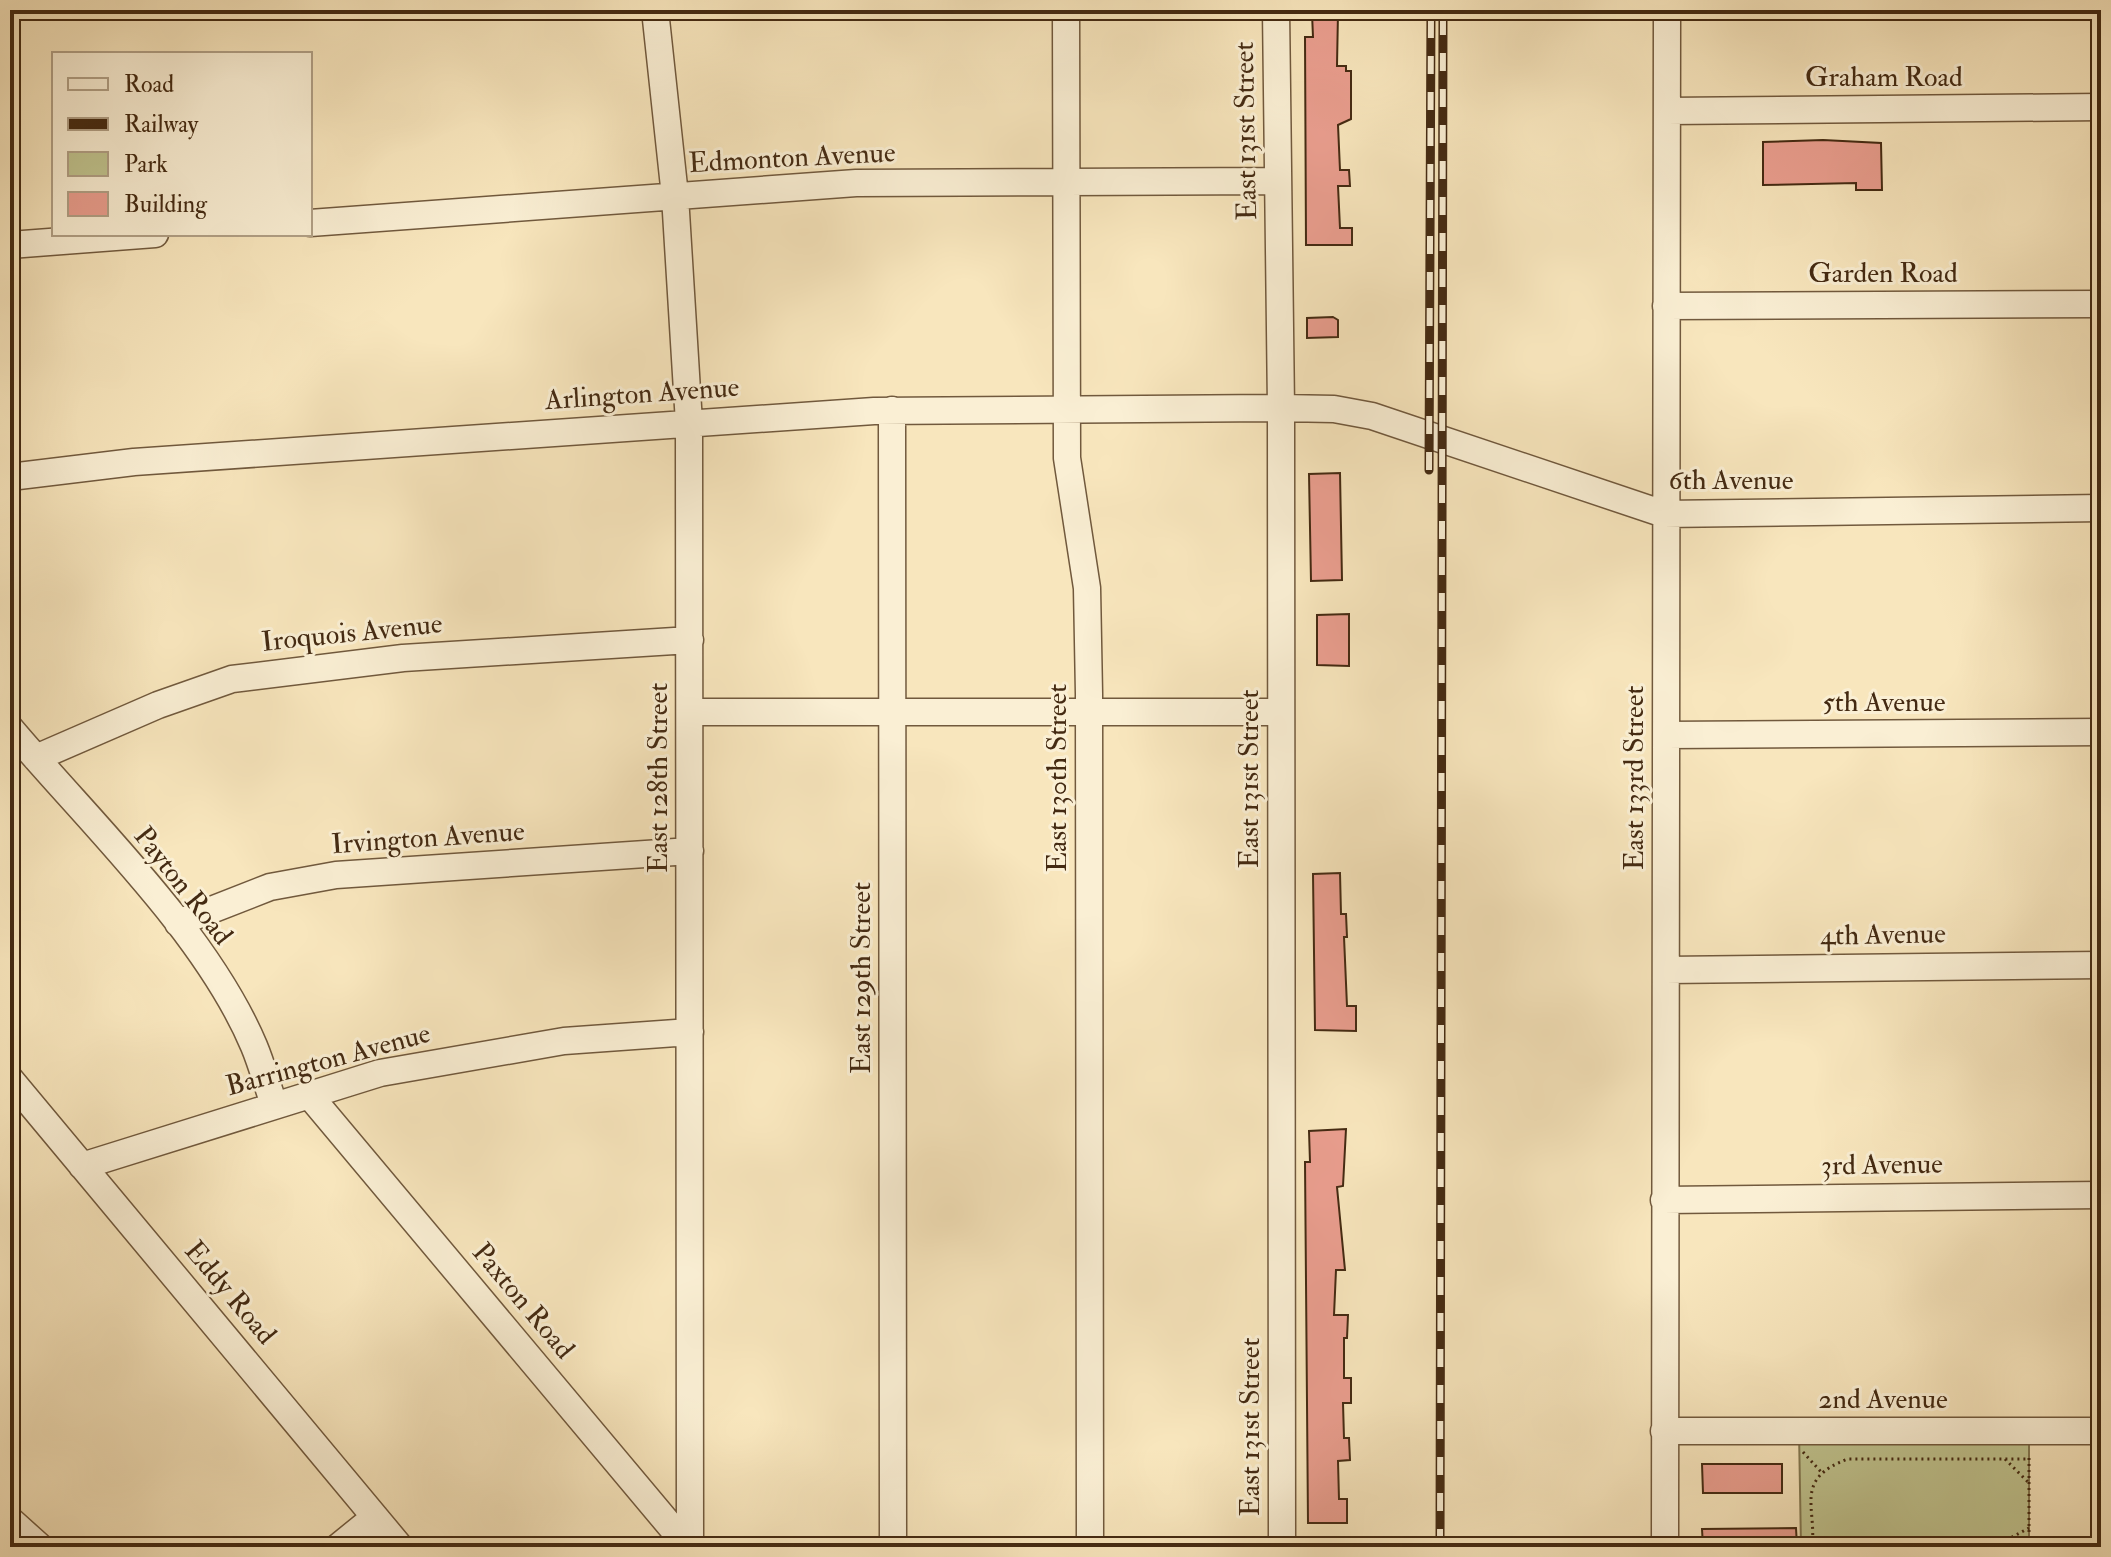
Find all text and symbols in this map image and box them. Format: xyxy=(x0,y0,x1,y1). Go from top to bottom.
street label: East 131st Street xyxy=(1227,41,1265,221)
legend xyxy=(52,52,312,236)
street label: Graham Road xyxy=(1805,60,1963,95)
text: Road xyxy=(124,69,174,100)
text: Railway xyxy=(124,109,199,140)
street label: Edmonton Avenue xyxy=(688,135,897,181)
text: Park xyxy=(124,149,168,180)
text: Building xyxy=(124,189,208,220)
street label: Garden Road xyxy=(1808,256,1958,291)
street label: Arlington Avenue xyxy=(543,370,741,418)
street label: 6th Avenue xyxy=(1669,463,1794,498)
street label: Iroquois Avenue xyxy=(260,606,444,660)
street label: East 128th Street xyxy=(641,683,676,873)
street label: East 130th Street xyxy=(1040,684,1075,872)
street label: East 133rd Street xyxy=(1617,685,1652,871)
street label: 5th Avenue xyxy=(1822,685,1946,720)
street label: East 131st Street xyxy=(1232,689,1267,869)
street label: Irvington Avenue xyxy=(330,814,526,862)
street label: Payton Road xyxy=(126,820,240,952)
street label: East 129th Street xyxy=(844,882,879,1074)
street label: 4th Avenue xyxy=(1820,916,1946,954)
street label: Barrington Avenue xyxy=(222,1016,434,1104)
street label: 3rd Avenue xyxy=(1821,1146,1943,1184)
street label: Eddy Road xyxy=(177,1234,284,1352)
street label: Paxton Road xyxy=(464,1236,582,1366)
street label: East 131st Street xyxy=(1233,1337,1268,1517)
street label: 2nd Avenue xyxy=(1818,1382,1948,1417)

